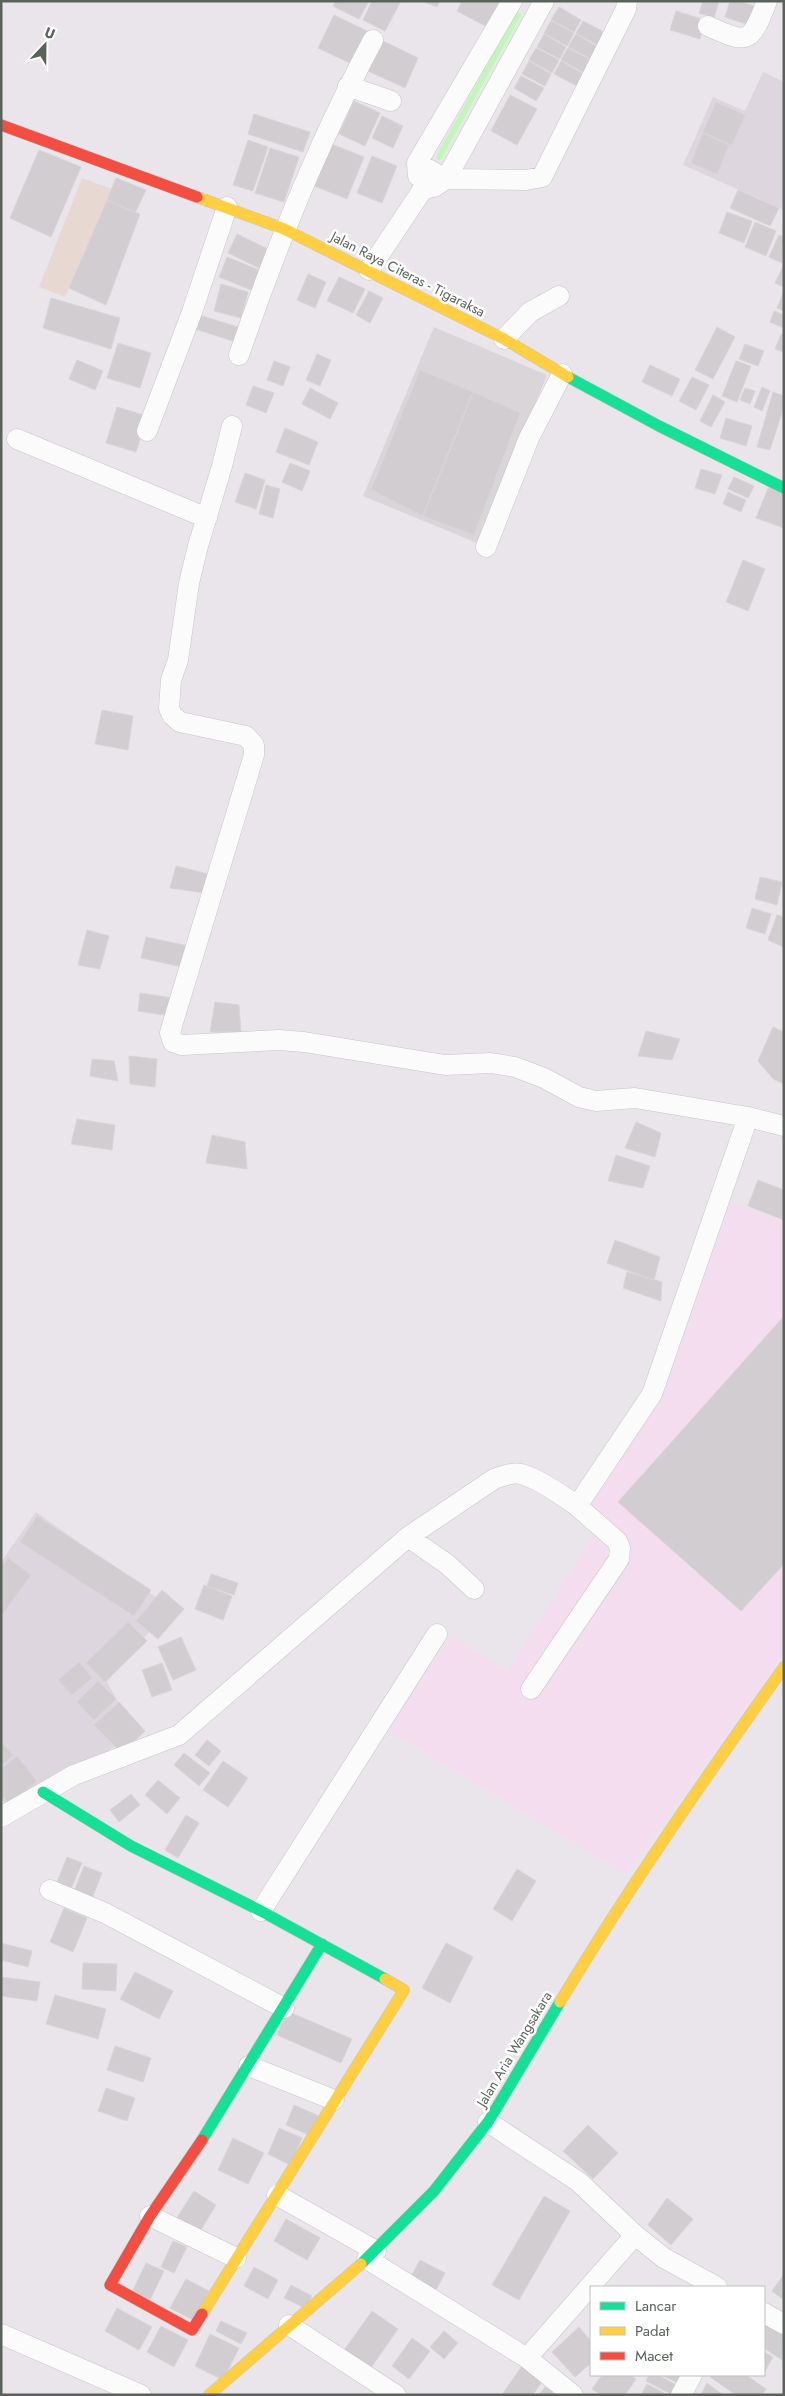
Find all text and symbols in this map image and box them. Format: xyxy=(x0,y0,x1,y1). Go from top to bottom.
north arrow xyxy=(20,20,70,70)
text: U xyxy=(42,22,58,44)
street label: Jalan Raya Citeras - Tigaraksa xyxy=(326,225,488,322)
street label: Jalan Aria Wangsakara xyxy=(471,1987,556,2112)
legend xyxy=(590,2286,765,2376)
text: Lancar xyxy=(635,2295,677,2317)
text: Padat xyxy=(635,2320,670,2342)
text: Macet xyxy=(635,2345,673,2367)

